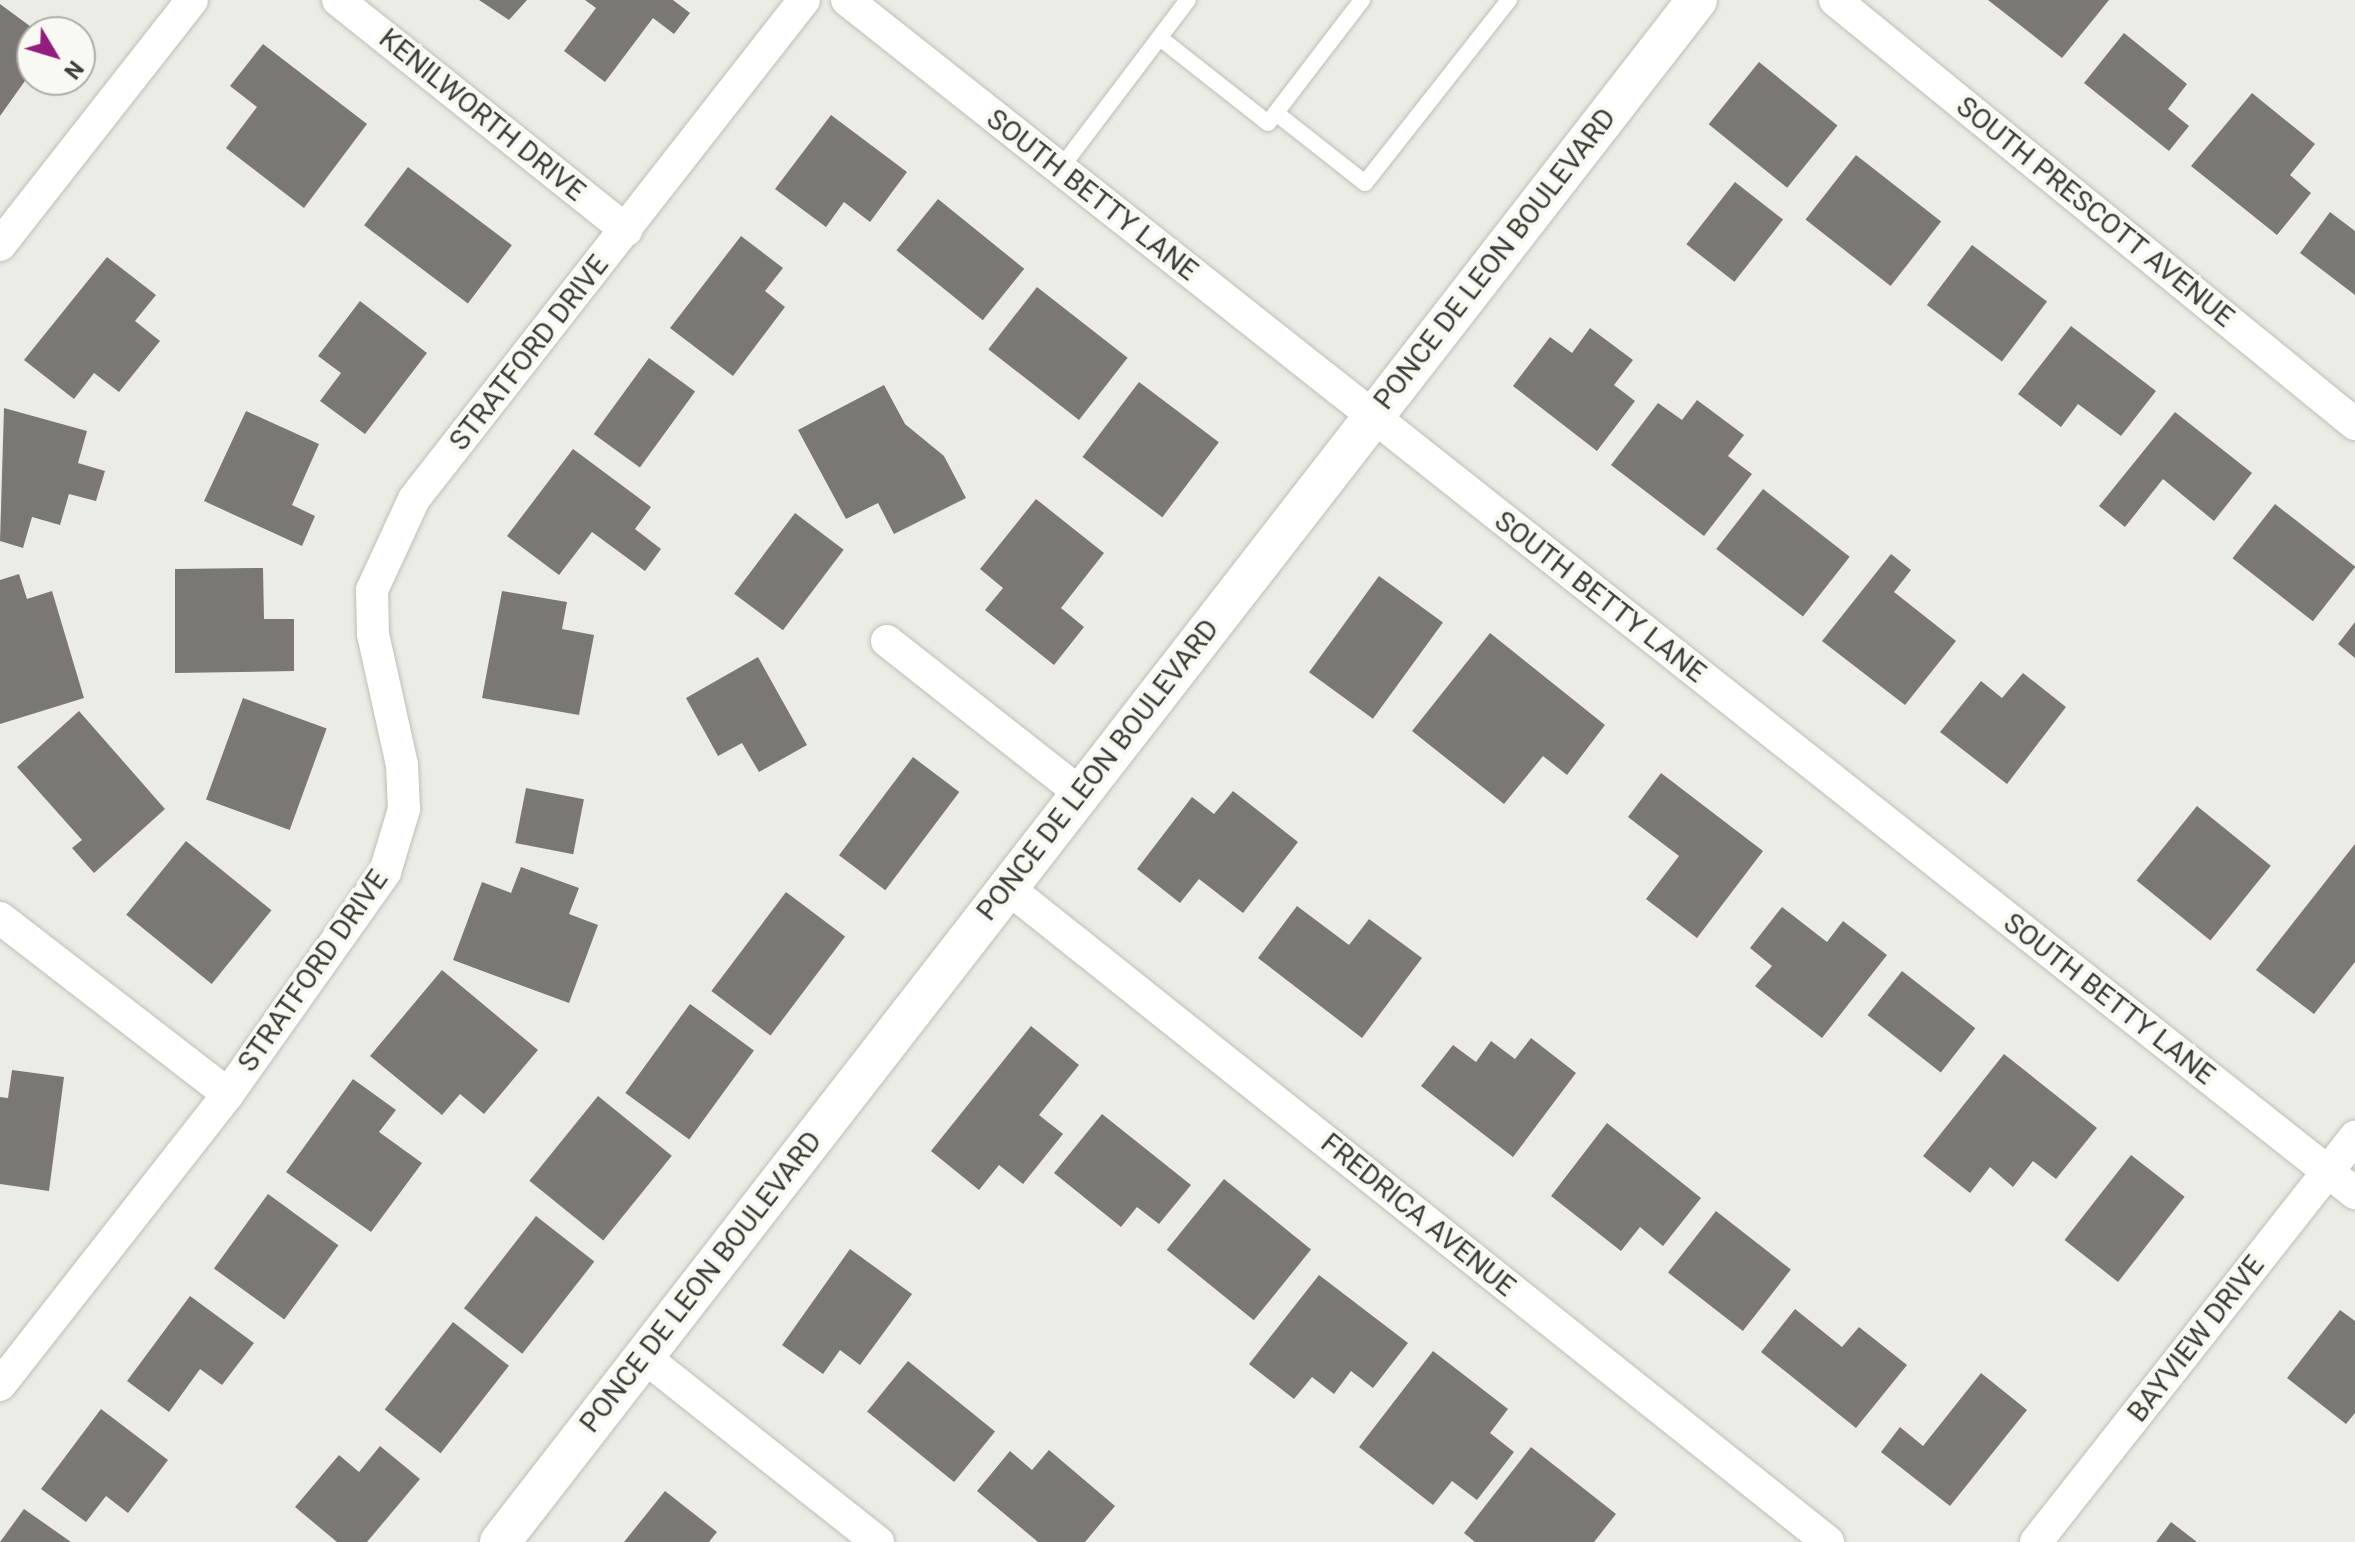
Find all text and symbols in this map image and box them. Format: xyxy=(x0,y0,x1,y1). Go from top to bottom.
north arrow xyxy=(16,16,96,96)
street label: KENILWORTH DRIVE xyxy=(372,22,592,208)
text: N xyxy=(59,56,88,84)
street label: SOUTH PRESCOTT AVENUE xyxy=(1949,90,2241,334)
street label: SOUTH BETTY LANE xyxy=(980,102,1204,288)
street label: PONCE DE LEON BOULEVARD xyxy=(1367,102,1623,416)
street label: STRATFORD DRIVE xyxy=(442,249,616,457)
street label: SOUTH BETTY LANE xyxy=(1488,504,1712,690)
street label: PONCE DE LEON BOULEVARD xyxy=(970,613,1226,927)
street label: STRATFORD DRIVE xyxy=(231,864,395,1078)
street label: SOUTH BETTY LANE xyxy=(1997,906,2221,1092)
street label: PONCE DE LEON BOULEVARD xyxy=(573,1125,829,1439)
street label: FREDRICA AVENUE xyxy=(1314,1126,1522,1304)
street label: BAYVIEW DRIVE xyxy=(2121,1249,2271,1429)

